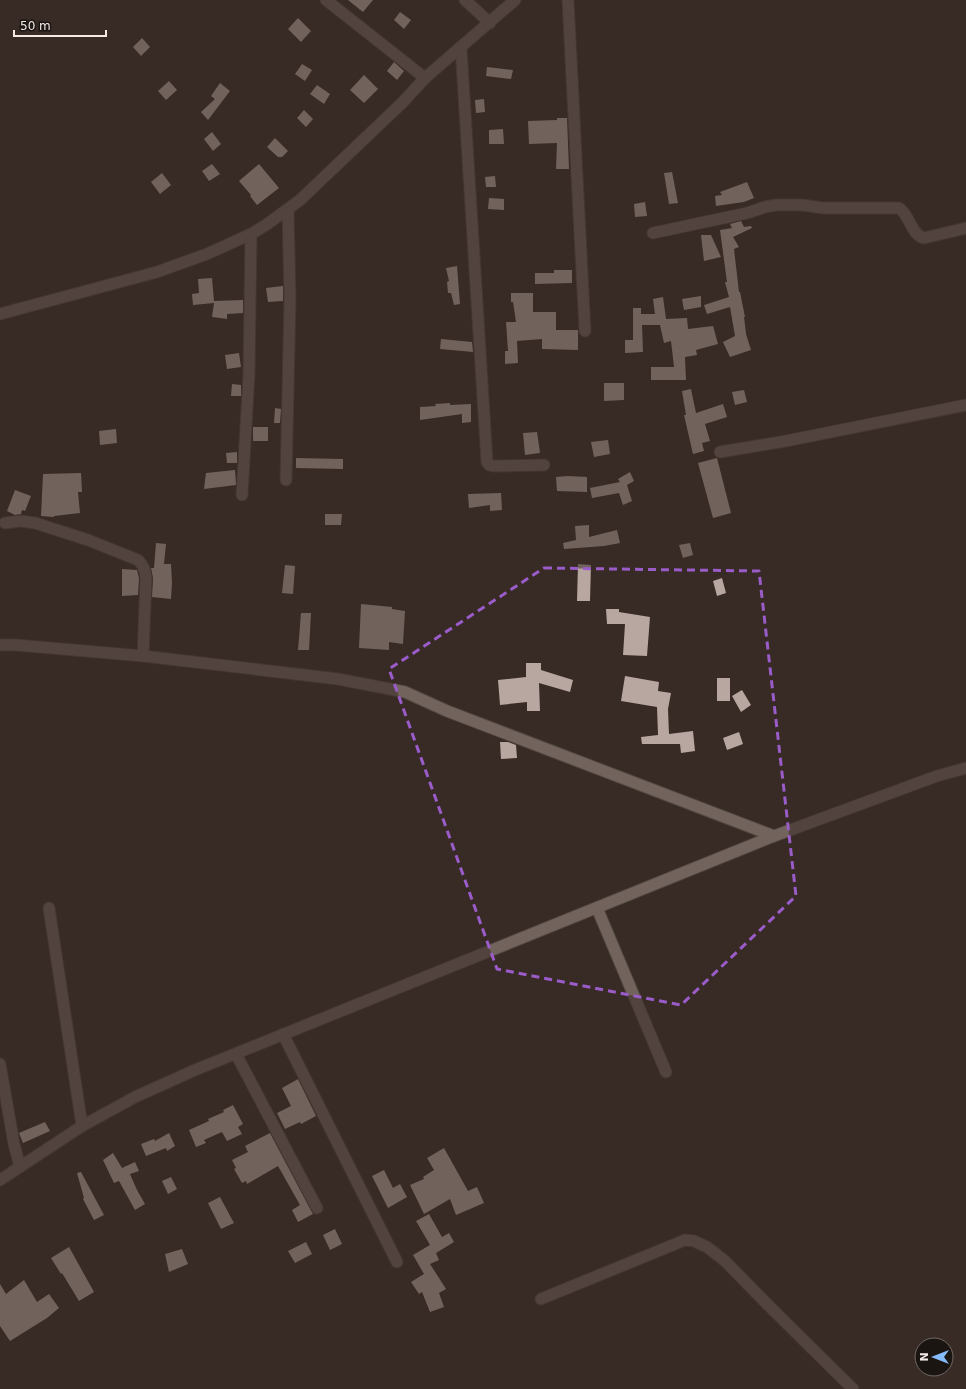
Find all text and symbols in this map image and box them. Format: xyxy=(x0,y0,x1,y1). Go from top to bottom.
scale bar xyxy=(14,12,106,38)
text: 50 m xyxy=(20,19,51,33)
north arrow xyxy=(914,1337,954,1377)
text: N xyxy=(918,1352,931,1362)

